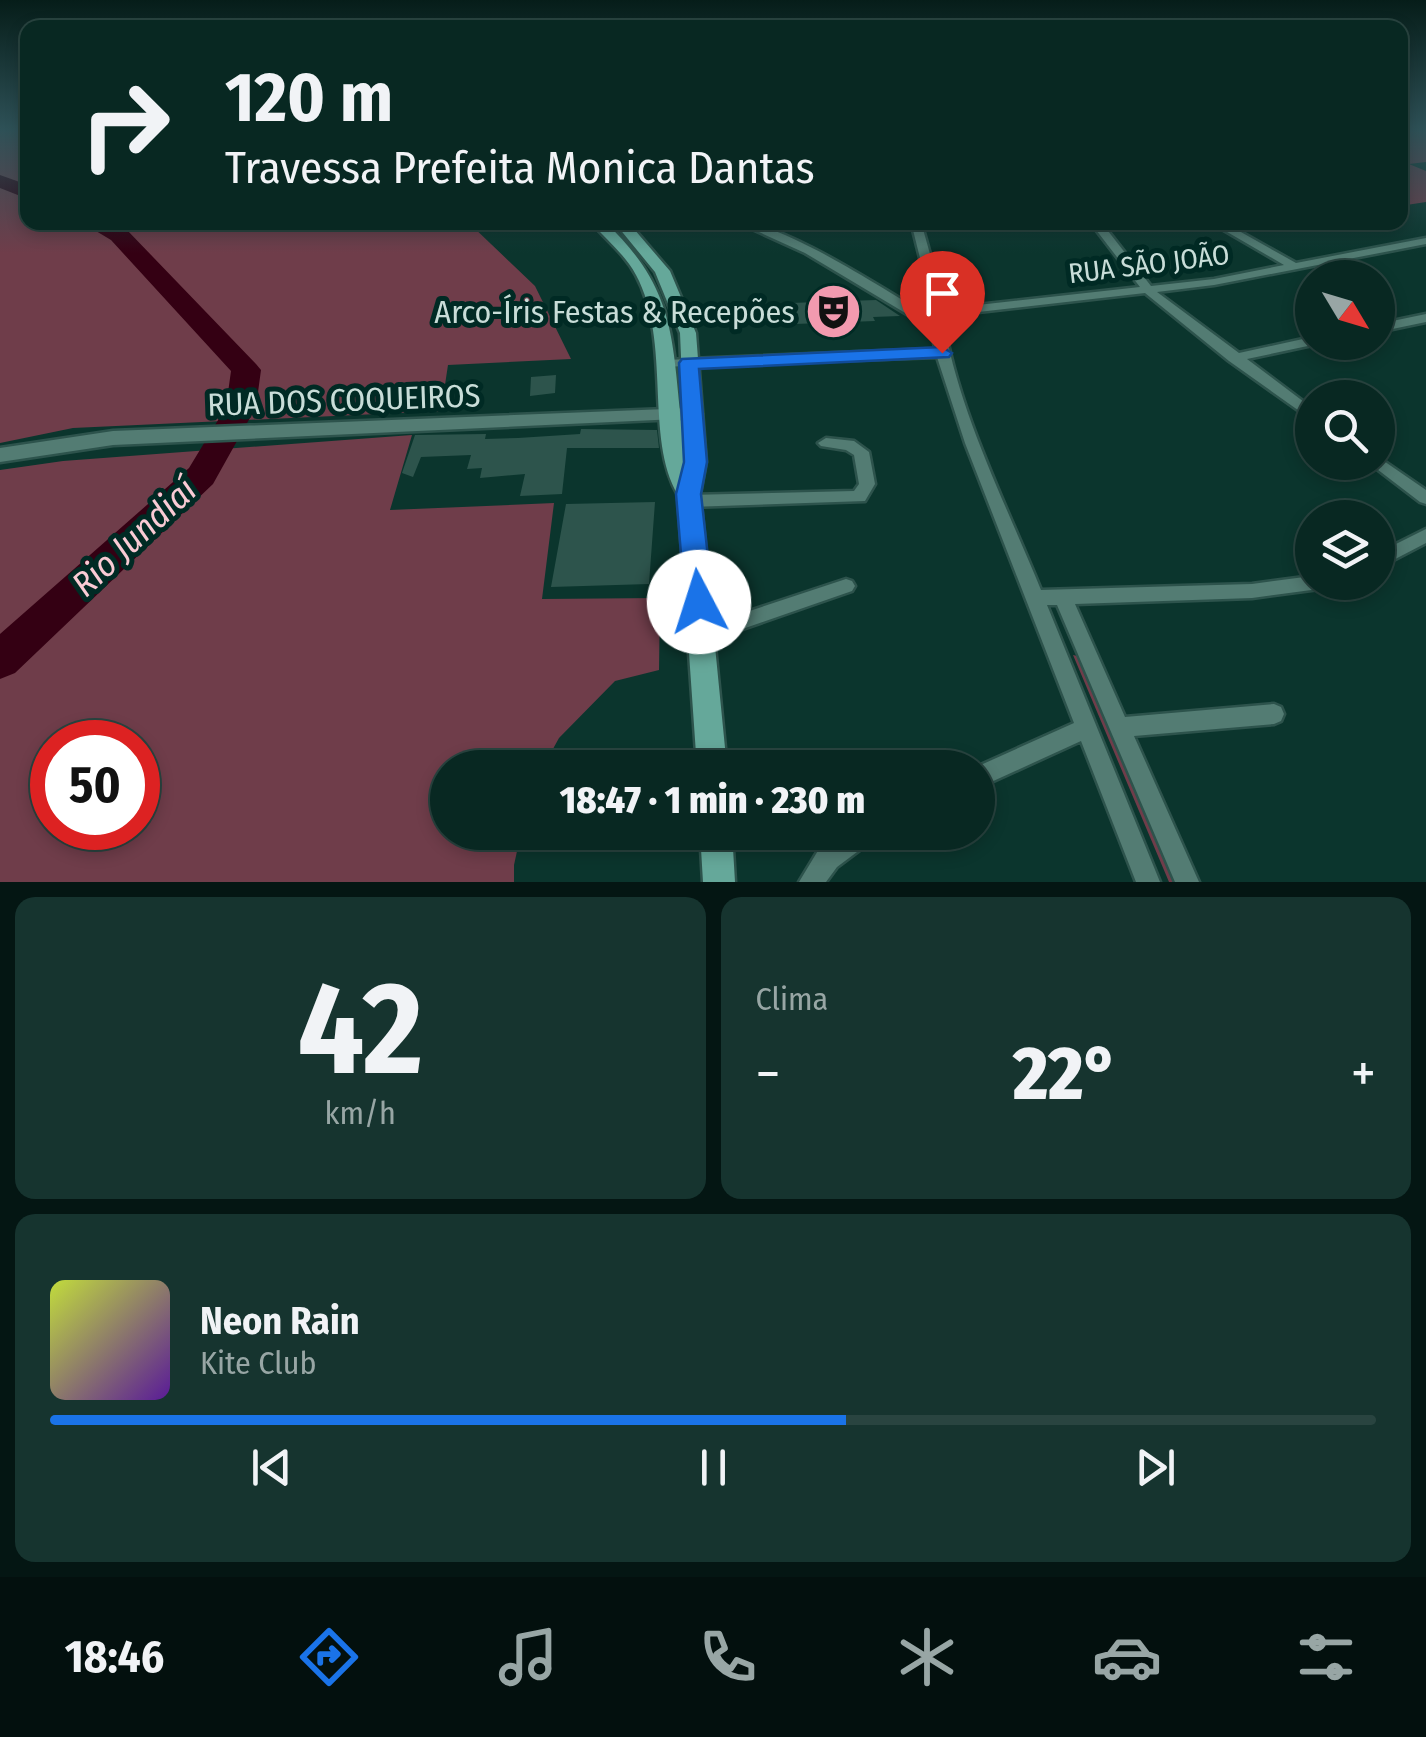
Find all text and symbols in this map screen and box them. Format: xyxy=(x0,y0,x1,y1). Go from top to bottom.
text: 120 m xyxy=(225,56,393,140)
icon: right xyxy=(60,60,190,190)
text: Travessa Prefeita Monica Dantas xyxy=(225,141,815,195)
street label: RUA SÃO JOÃO xyxy=(1067,238,1231,290)
pin xyxy=(900,251,985,354)
north arrow xyxy=(1295,260,1395,360)
map controls xyxy=(1295,260,1395,600)
icon: arrive xyxy=(915,266,970,321)
theatre icon: Arco-Íris Festas & Recepões xyxy=(804,282,864,342)
place label: Arco-Íris Festas & Recepões xyxy=(434,293,795,331)
street label: RUA DOS COQUEIROS xyxy=(207,376,481,424)
button: search xyxy=(1295,380,1395,480)
water label: Rio Jundiaí xyxy=(63,467,206,605)
button: layers xyxy=(1295,500,1395,600)
position arrow xyxy=(647,550,751,654)
speed limit sign: 50 xyxy=(30,720,160,850)
text: 18:47 · 1 min · 230 m xyxy=(560,777,865,823)
text: 42 xyxy=(297,951,423,1107)
text: Clima xyxy=(756,980,828,1018)
text: 22° xyxy=(1013,1029,1118,1119)
text: − xyxy=(756,1041,780,1107)
text: + xyxy=(1351,1041,1376,1107)
text: km/h xyxy=(325,1094,396,1132)
text: Neon Rain xyxy=(200,1298,360,1344)
text: Kite Club xyxy=(200,1344,316,1382)
icon: previous xyxy=(244,1440,299,1495)
icon: pause xyxy=(686,1440,741,1495)
icon: next xyxy=(1128,1440,1183,1495)
icon: directions xyxy=(294,1622,364,1692)
icon: music xyxy=(493,1622,563,1692)
icon: phone xyxy=(693,1622,763,1692)
icon: climate xyxy=(892,1622,962,1692)
icon: car xyxy=(1092,1622,1162,1692)
icon: filters xyxy=(1291,1622,1361,1692)
text: 18:46 xyxy=(65,1630,164,1684)

